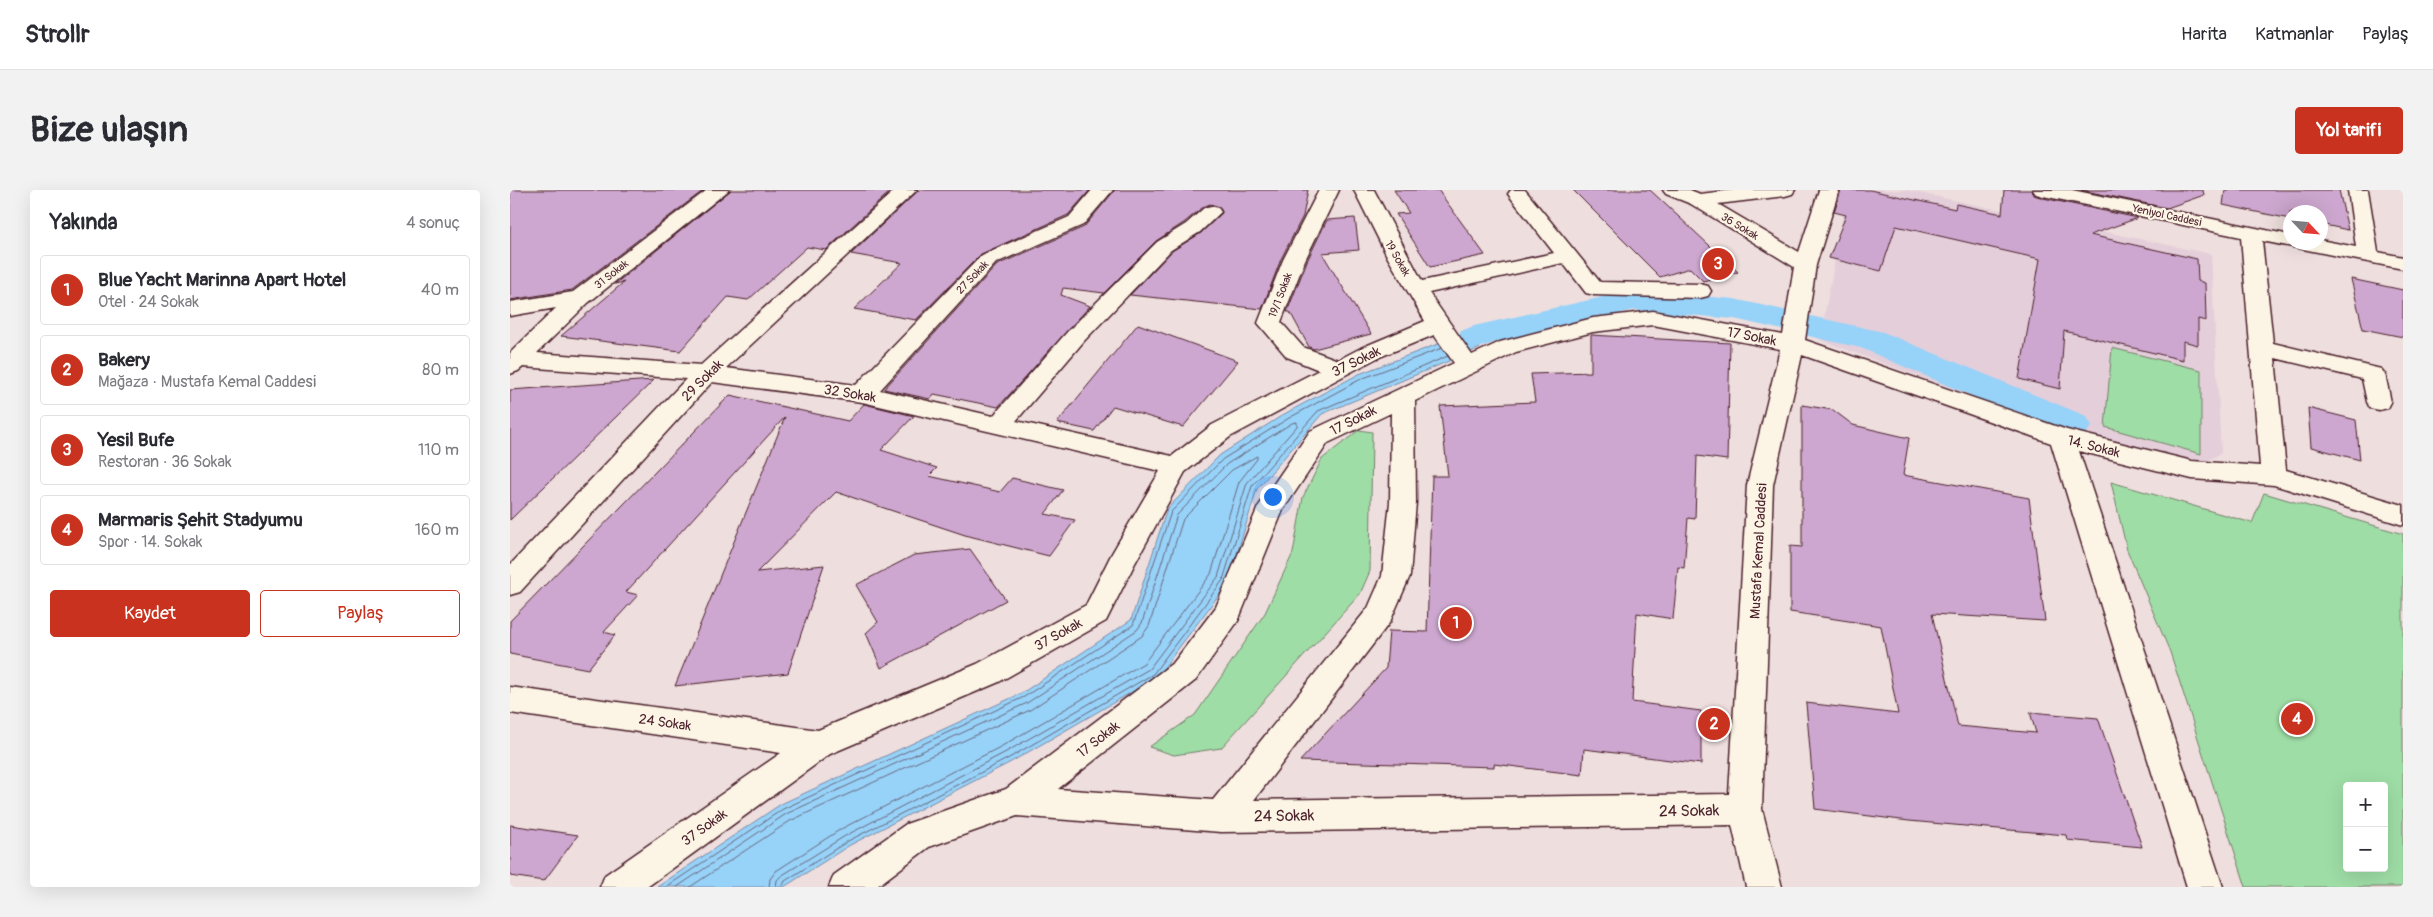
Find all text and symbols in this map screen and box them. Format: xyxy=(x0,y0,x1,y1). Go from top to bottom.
text: Strollr xyxy=(25,20,90,49)
text: Harita xyxy=(2181,23,2227,46)
text: Katmanlar xyxy=(2255,23,2334,46)
text: Paylaş xyxy=(2362,23,2408,46)
button: Yol tarifi xyxy=(2295,107,2403,154)
text: Bize ulaşın xyxy=(30,108,188,152)
street label: Yeniyol Caddesi xyxy=(2130,202,2203,229)
north arrow xyxy=(2283,205,2328,250)
text: Yakında xyxy=(50,209,117,236)
street label: 36 Sokak xyxy=(1719,210,1761,243)
text: 4 sonuç xyxy=(406,213,460,233)
street label: 19 Sokak xyxy=(1382,238,1413,279)
pin: 3 xyxy=(1702,245,1734,283)
street label: 31 Sokak xyxy=(592,257,631,292)
street label: 27 Sokak xyxy=(953,258,992,297)
text: Blue Yacht Marinna Apart Hotel xyxy=(98,268,346,292)
street label: 19/1 Sokak xyxy=(1266,270,1295,320)
text: 1 xyxy=(64,280,70,300)
text: 40 m xyxy=(421,280,459,300)
text: Otel · 24 Sokak xyxy=(98,292,199,312)
street label: 17 Sokak xyxy=(1726,323,1778,350)
street label: 37 Sokak xyxy=(1329,342,1384,381)
text: Bakery xyxy=(98,348,150,372)
street label: 29 Sokak xyxy=(678,356,727,405)
text: 2 xyxy=(63,360,71,380)
text: 80 m xyxy=(422,360,459,380)
text: Mağaza · Mustafa Kemal Caddesi xyxy=(98,372,316,392)
street label: 32 Sokak xyxy=(823,381,877,406)
street label: 17 Sokak xyxy=(1327,402,1379,439)
text: Yesil Bufe xyxy=(98,428,174,452)
street label: 14. Sokak xyxy=(2066,432,2122,461)
text: 3 xyxy=(63,440,71,460)
text: 110 m xyxy=(418,440,459,460)
text: Restoran · 36 Sokak xyxy=(98,452,232,472)
street label: Mustafa Kemal Caddesi xyxy=(1746,483,1771,619)
your location xyxy=(1260,484,1286,510)
text: Marmaris Şehit Stadyumu xyxy=(98,508,303,532)
text: 4 xyxy=(62,520,72,540)
text: 160 m xyxy=(415,520,459,540)
text: Spor · 14. Sokak xyxy=(98,532,203,552)
button: Kaydet xyxy=(50,590,250,637)
button: Paylaş xyxy=(260,590,460,637)
pin: 1 xyxy=(1440,604,1472,642)
street label: 37 Sokak xyxy=(1031,614,1085,655)
pin: 4 xyxy=(2281,700,2313,738)
pin: 2 xyxy=(1698,705,1730,743)
street label: 24 Sokak xyxy=(638,710,692,735)
street label: 17 Sokak xyxy=(1073,717,1123,761)
map controls xyxy=(2343,782,2388,872)
button: + xyxy=(2343,782,2388,827)
street label: 24 Sokak xyxy=(1659,800,1720,822)
street label: 37 Sokak xyxy=(678,805,731,850)
street label: 24 Sokak xyxy=(1254,805,1315,827)
button: − xyxy=(2343,827,2388,872)

